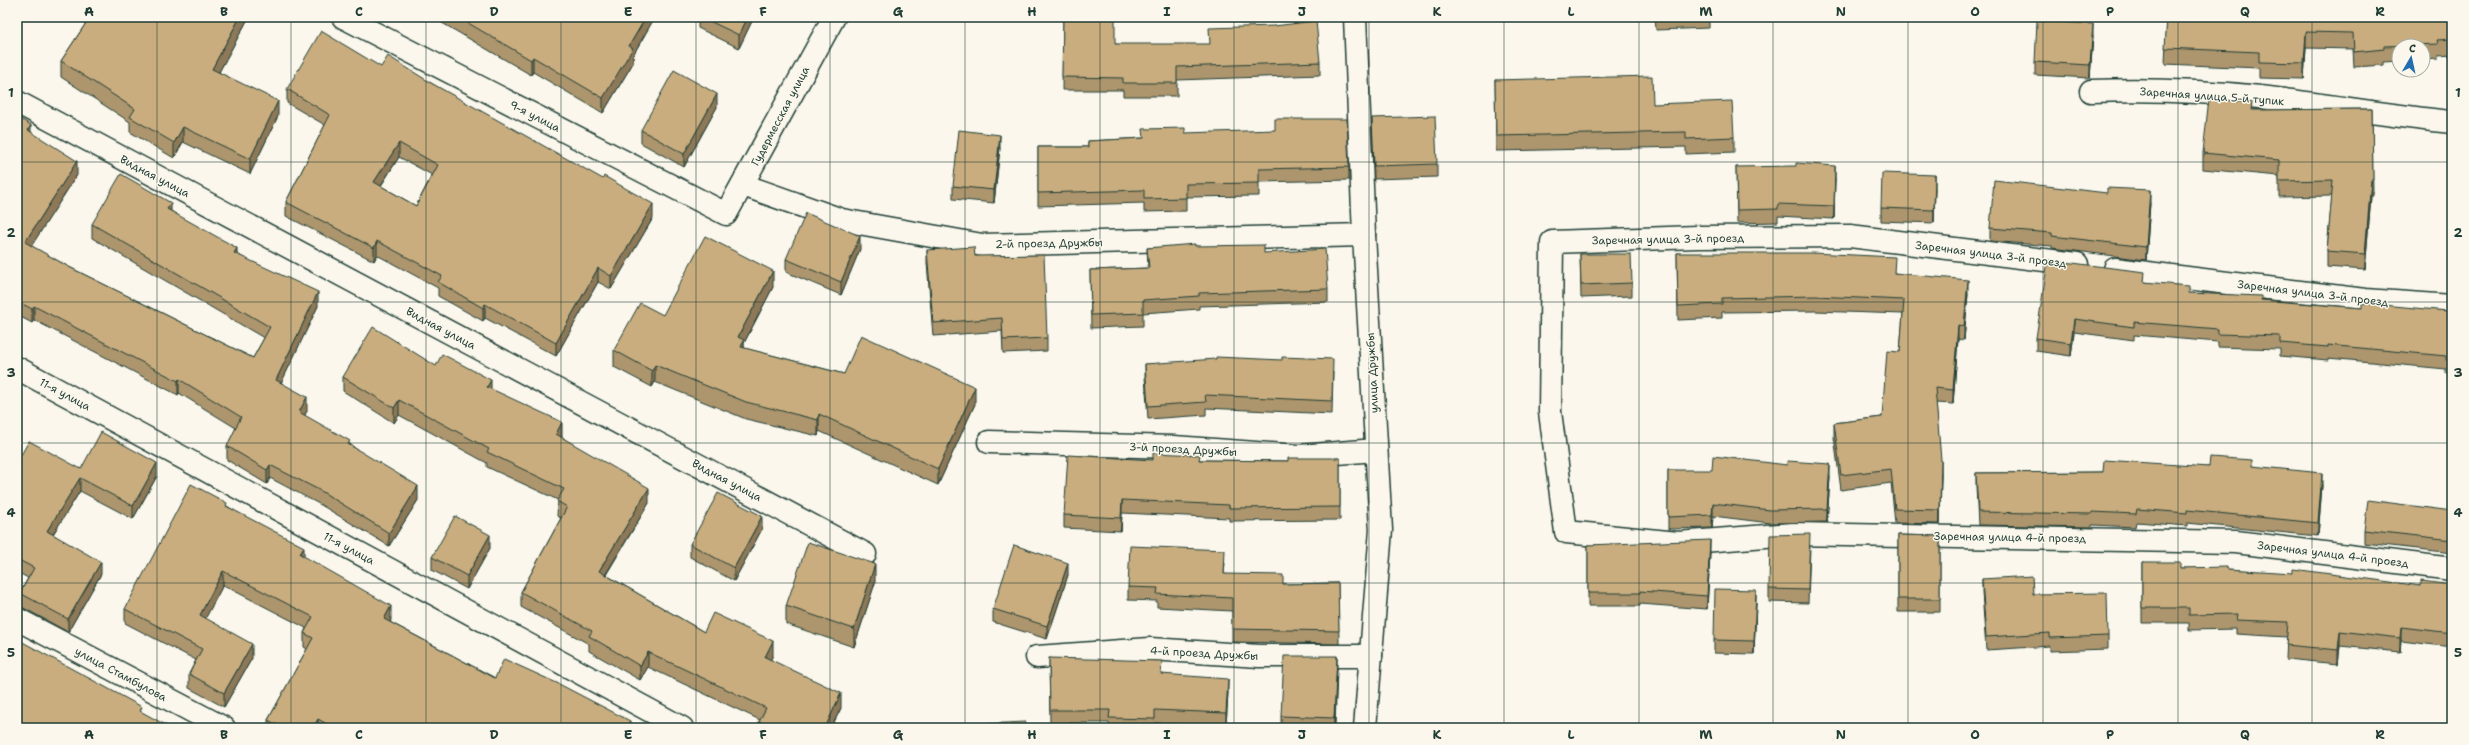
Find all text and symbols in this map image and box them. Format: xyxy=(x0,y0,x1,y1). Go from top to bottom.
text: A xyxy=(84,3,94,20)
text: B xyxy=(220,3,228,20)
text: C xyxy=(355,3,363,20)
text: D xyxy=(489,3,499,20)
text: E xyxy=(624,3,633,20)
text: F xyxy=(759,3,767,20)
text: G xyxy=(893,3,904,20)
text: H xyxy=(1027,3,1037,20)
text: I xyxy=(1163,3,1171,20)
text: J xyxy=(1298,3,1306,20)
text: K xyxy=(1433,3,1442,20)
text: L xyxy=(1567,3,1575,20)
text: M xyxy=(1699,3,1713,20)
text: N xyxy=(1836,3,1846,20)
text: O xyxy=(1970,3,1980,20)
text: P xyxy=(2106,3,2114,20)
text: Q xyxy=(2240,3,2250,20)
text: R xyxy=(2375,3,2385,20)
north arrow xyxy=(2391,38,2431,78)
text: С xyxy=(2408,41,2417,57)
street label: Гудермесская улица xyxy=(748,64,813,169)
text: 1 xyxy=(8,84,14,101)
street label: Заречная улица 5-й тупик xyxy=(2139,84,2285,109)
text: 1 xyxy=(2455,84,2461,101)
street label: 9-я улица xyxy=(507,97,563,136)
street label: Видная улица xyxy=(117,152,192,201)
text: 2 xyxy=(6,224,16,241)
text: 2 xyxy=(2453,224,2463,241)
street label: Заречная улица 3-й проезд xyxy=(1592,231,1744,248)
street label: 2-й проезд Дружбы xyxy=(995,235,1103,252)
street label: Заречная улица 3-й проезд xyxy=(1915,238,2067,271)
street label: Заречная улица 3-й проезд xyxy=(2237,277,2389,310)
street label: Видная улица xyxy=(403,304,478,353)
street label: улица Дружбы xyxy=(1363,332,1382,414)
text: 3 xyxy=(6,364,16,381)
text: 3 xyxy=(2453,364,2463,381)
street label: 11-я улица xyxy=(37,375,93,414)
street label: 3-й проезд Дружбы xyxy=(1129,439,1237,460)
street label: Видная улица xyxy=(689,456,764,505)
text: 4 xyxy=(6,504,16,521)
text: 4 xyxy=(2453,504,2463,521)
street label: 11-я улица xyxy=(321,529,377,568)
street label: Заречная улица 4-й проезд xyxy=(1934,529,2086,546)
street label: Заречная улица 4-й проезд xyxy=(2256,538,2409,571)
street label: 4-й проезд Дружбы xyxy=(1149,643,1258,664)
text: 5 xyxy=(7,644,15,661)
street label: улица Стамбулова xyxy=(72,644,169,705)
text: 5 xyxy=(2454,644,2462,661)
text: A xyxy=(84,726,94,743)
text: B xyxy=(220,726,228,743)
text: C xyxy=(355,726,363,743)
text: D xyxy=(489,726,499,743)
text: E xyxy=(624,726,633,743)
text: F xyxy=(759,726,767,743)
text: G xyxy=(893,726,904,743)
text: H xyxy=(1027,726,1037,743)
text: I xyxy=(1163,726,1171,743)
text: J xyxy=(1298,726,1306,743)
text: K xyxy=(1433,726,1442,743)
text: L xyxy=(1567,726,1575,743)
text: M xyxy=(1699,726,1713,743)
text: N xyxy=(1836,726,1846,743)
text: O xyxy=(1970,726,1980,743)
text: P xyxy=(2106,726,2114,743)
text: Q xyxy=(2240,726,2250,743)
text: R xyxy=(2375,726,2385,743)

